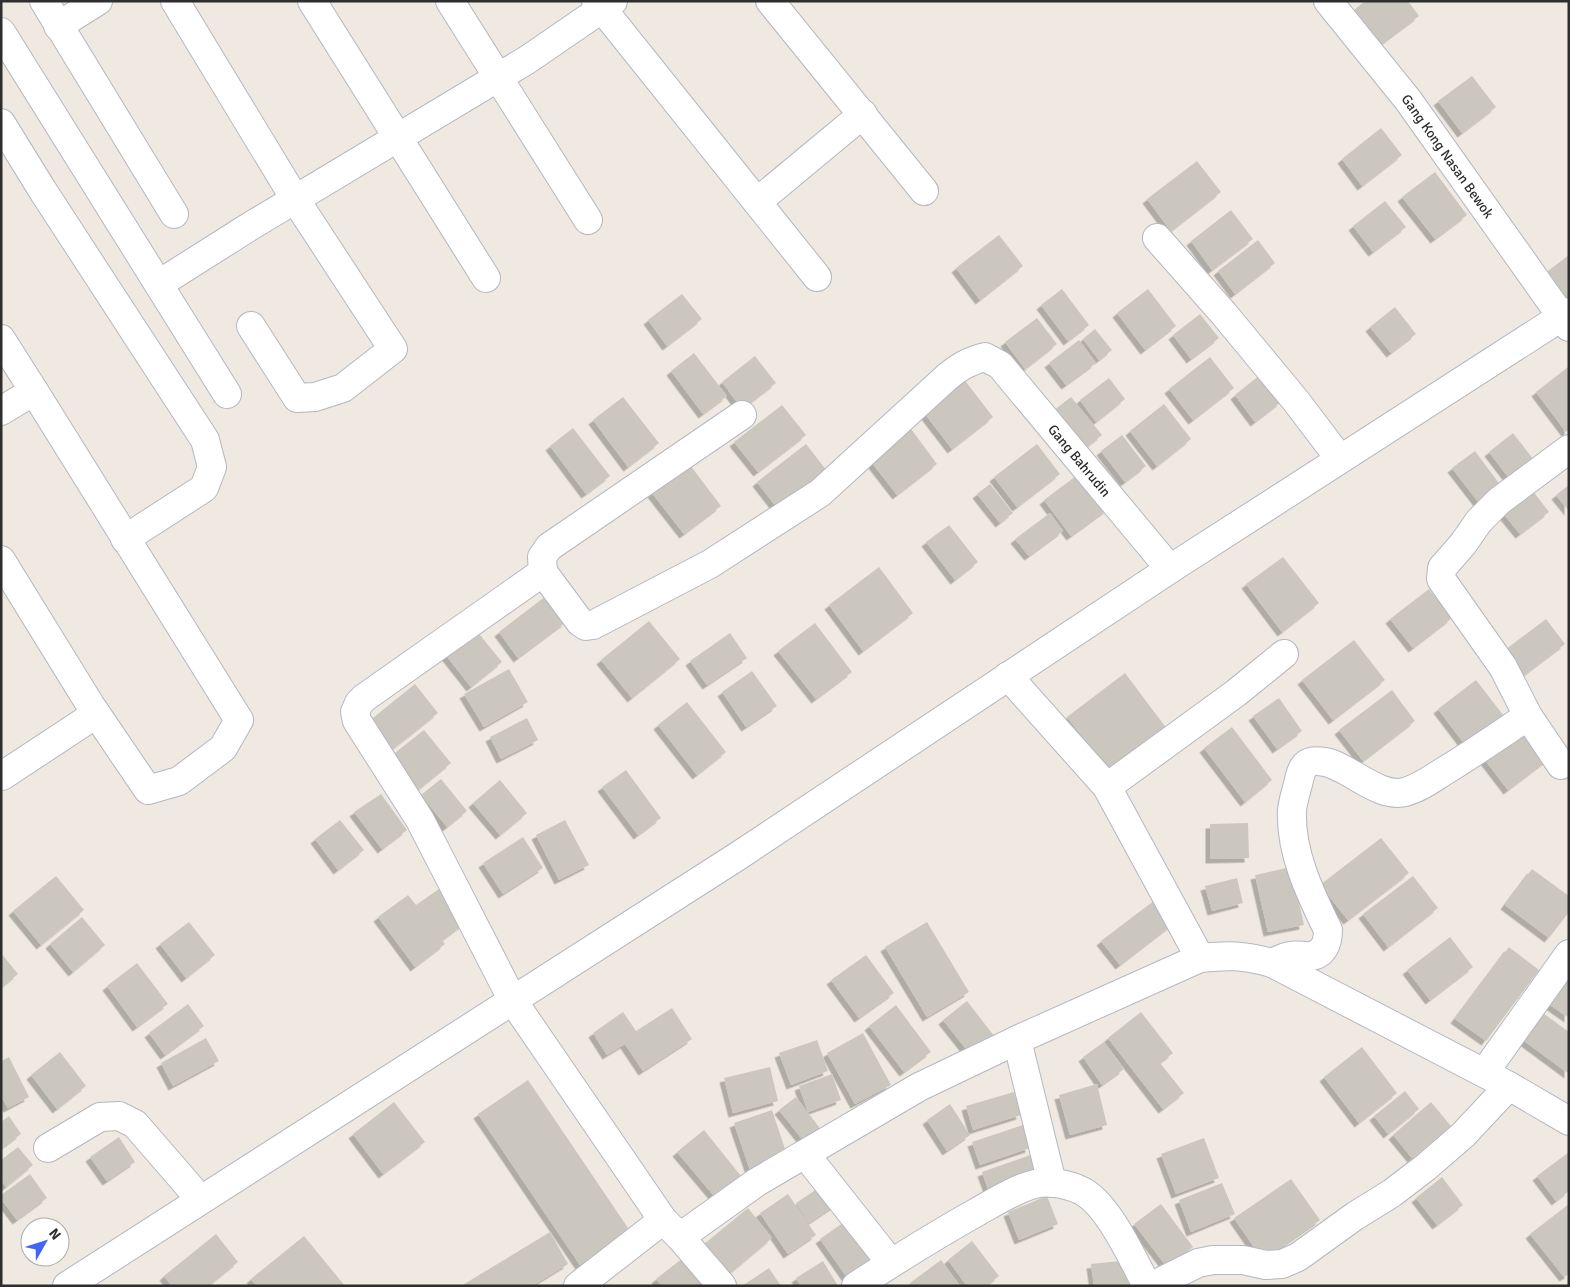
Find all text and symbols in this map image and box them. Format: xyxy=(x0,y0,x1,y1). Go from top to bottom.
street label: Gang Kong Nasan Bewok xyxy=(1398,91,1497,222)
street label: Gang Bahrudin xyxy=(1044,421,1114,500)
north arrow xyxy=(20,1217,70,1267)
text: N xyxy=(45,1225,64,1243)

